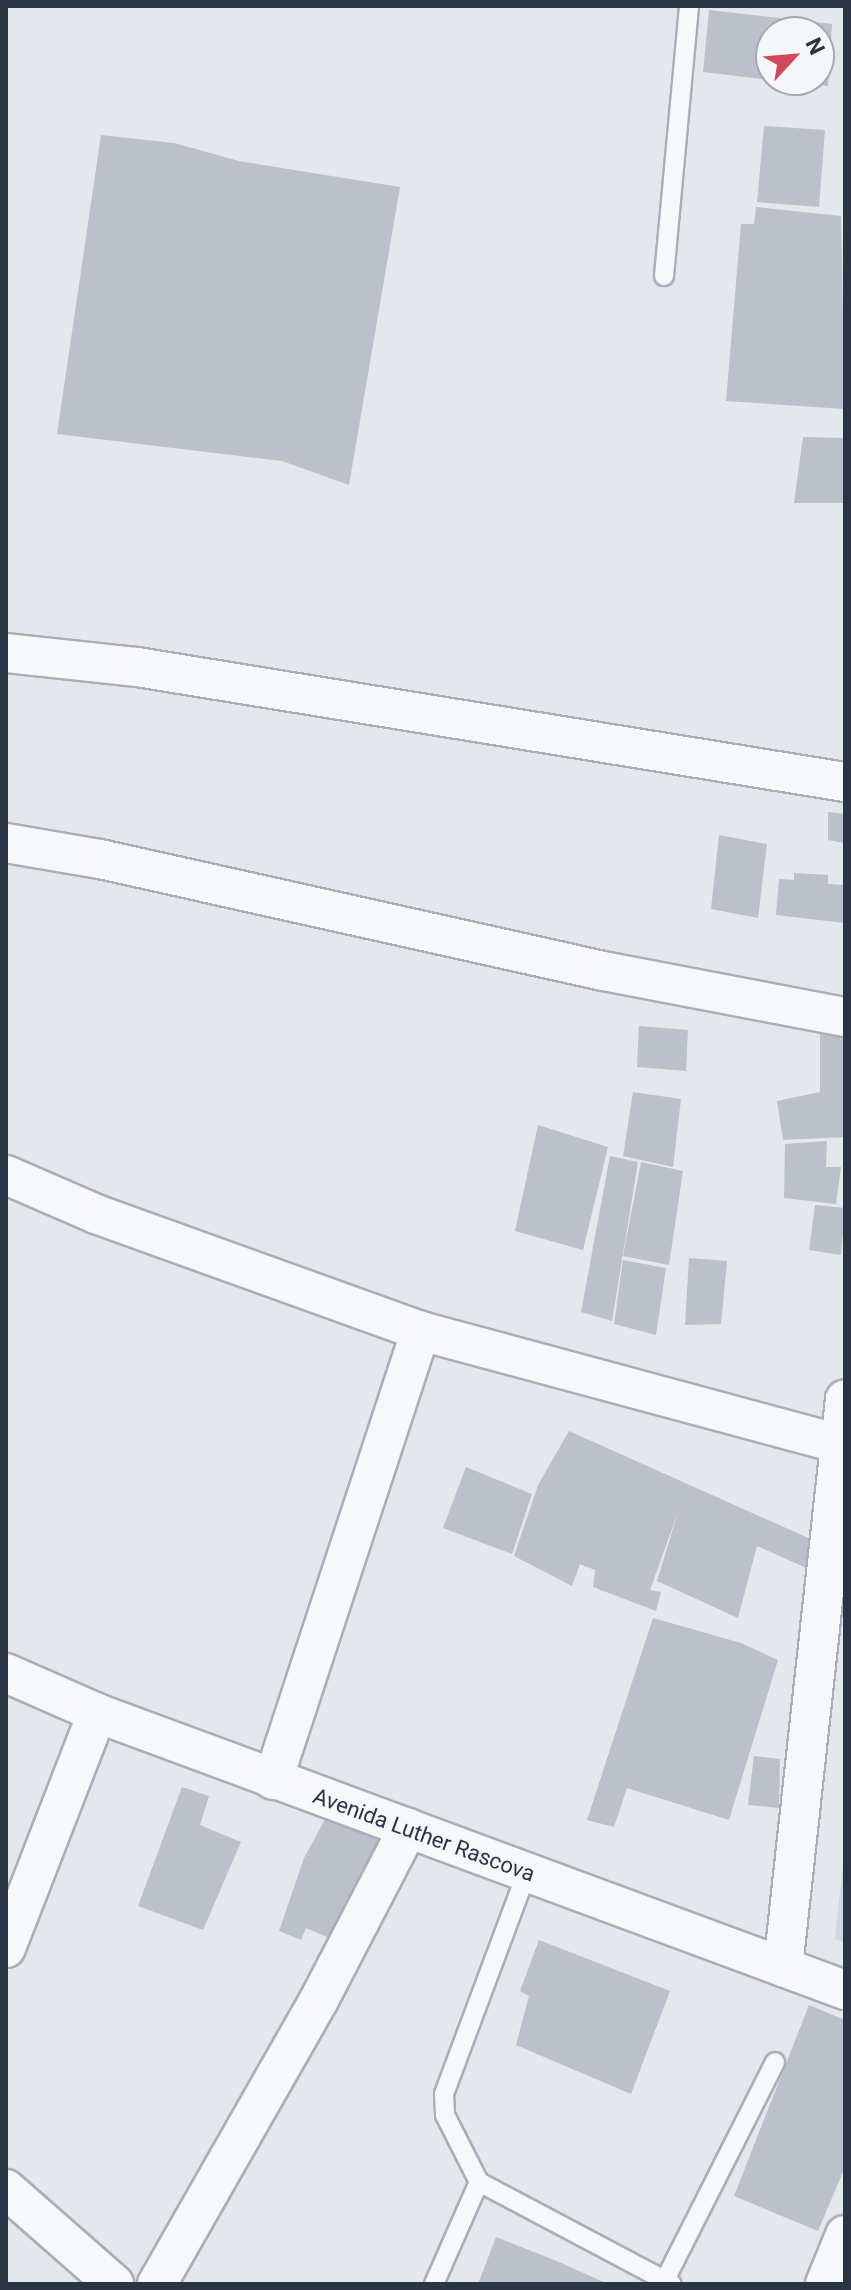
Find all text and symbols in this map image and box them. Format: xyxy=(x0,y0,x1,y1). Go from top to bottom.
north arrow xyxy=(755,16,835,96)
text: N xyxy=(801,34,830,59)
street label: Avenida Luther Rascova xyxy=(310,1783,538,1887)

